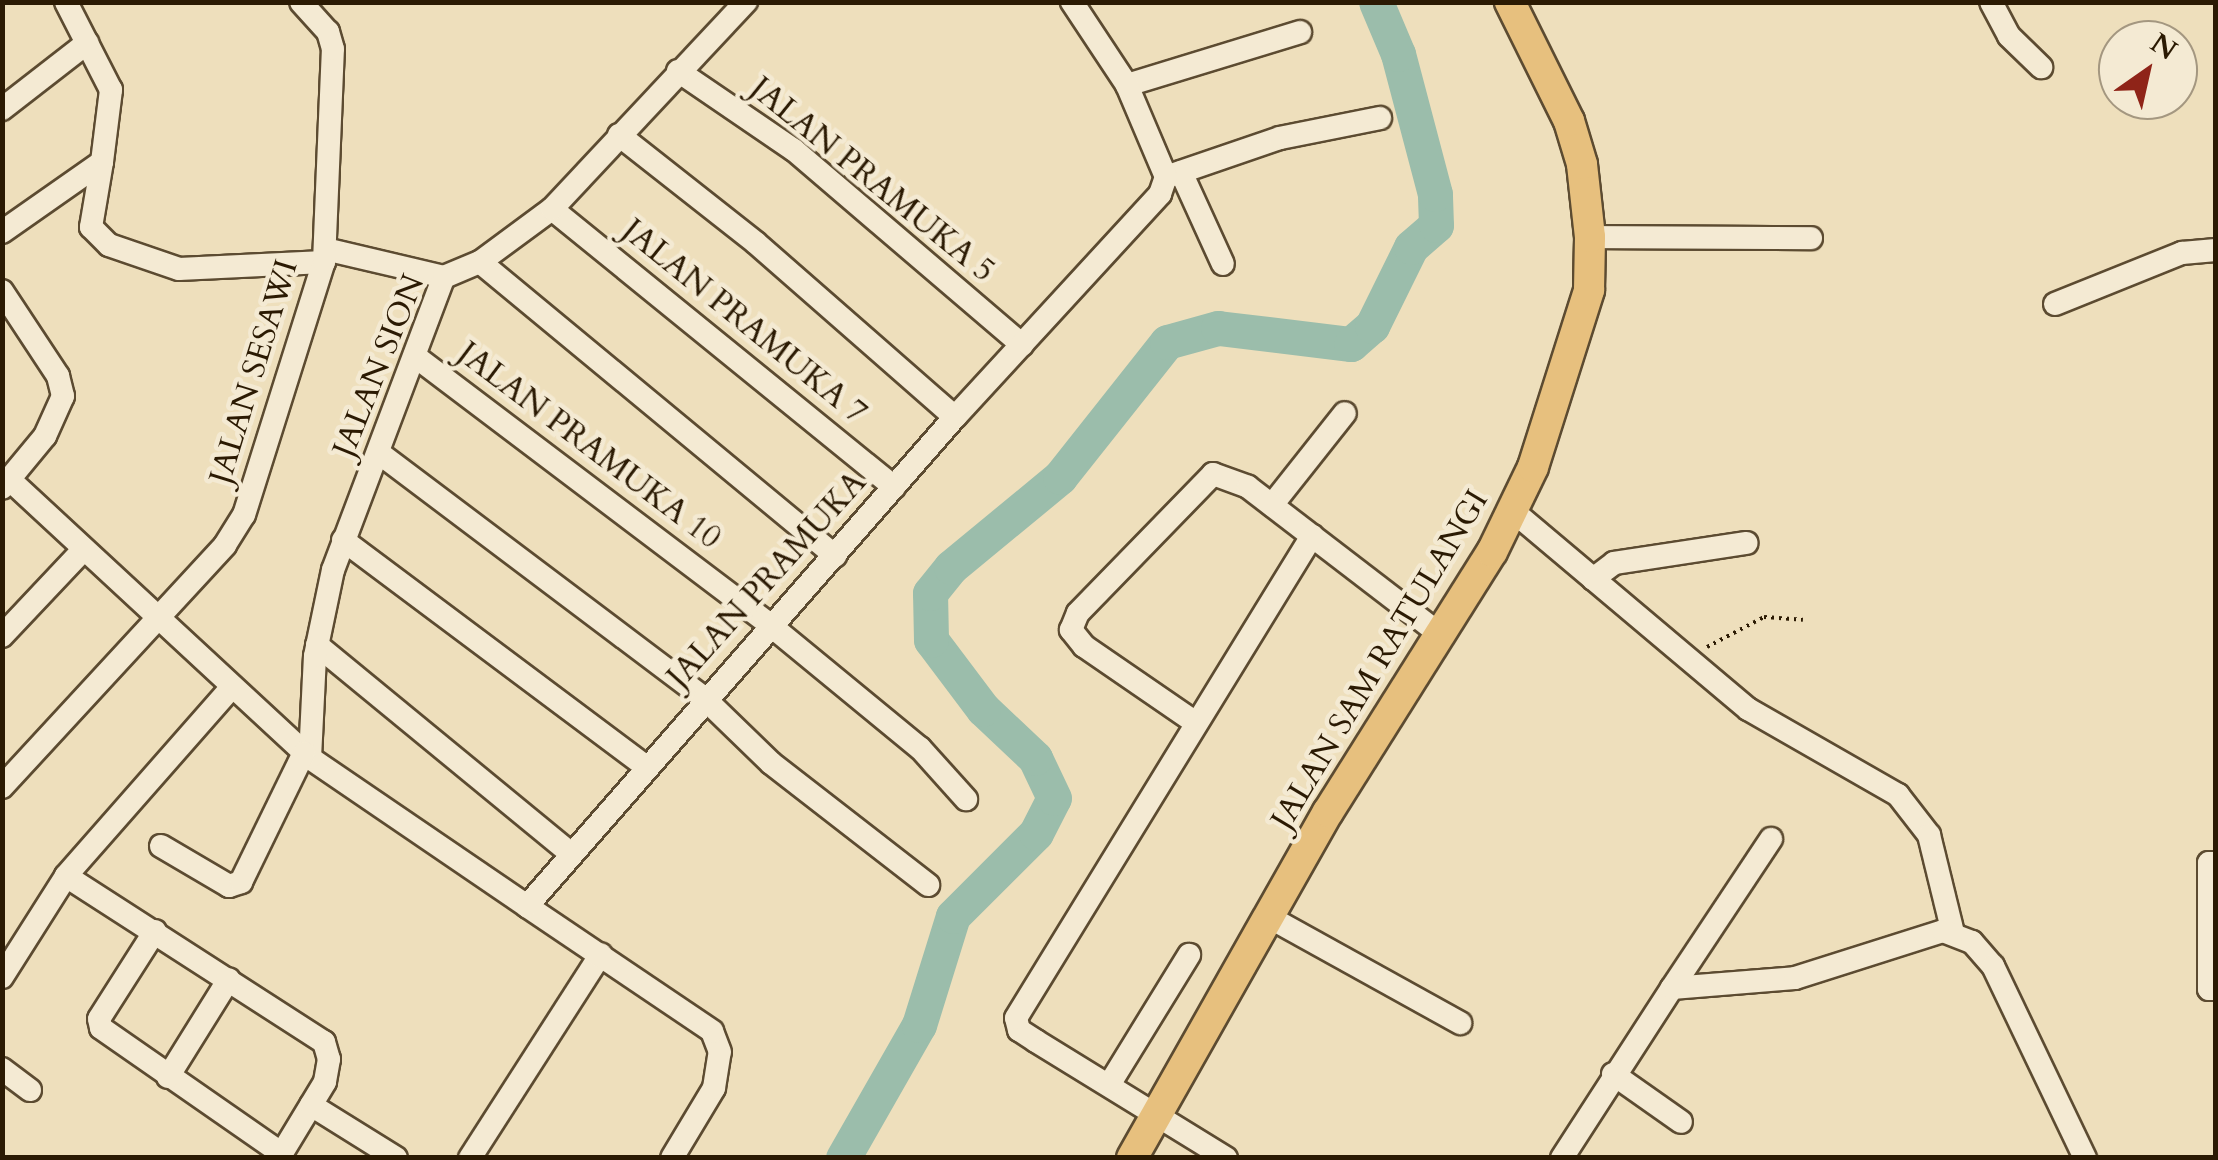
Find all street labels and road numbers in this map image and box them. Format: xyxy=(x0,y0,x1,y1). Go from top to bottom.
street label: JALAN PRAMUKA 5 xyxy=(742,70,1002,290)
street label: JALAN PRAMUKA 7 xyxy=(614,212,874,432)
street label: JALAN SESAWI xyxy=(202,255,306,489)
street label: JALAN SION xyxy=(325,269,433,463)
street label: JALAN PRAMUKA 10 xyxy=(450,334,728,558)
street label: JALAN PRAMUKA xyxy=(660,464,874,696)
street label: JALAN SAM RATULANGI xyxy=(1263,483,1497,837)

